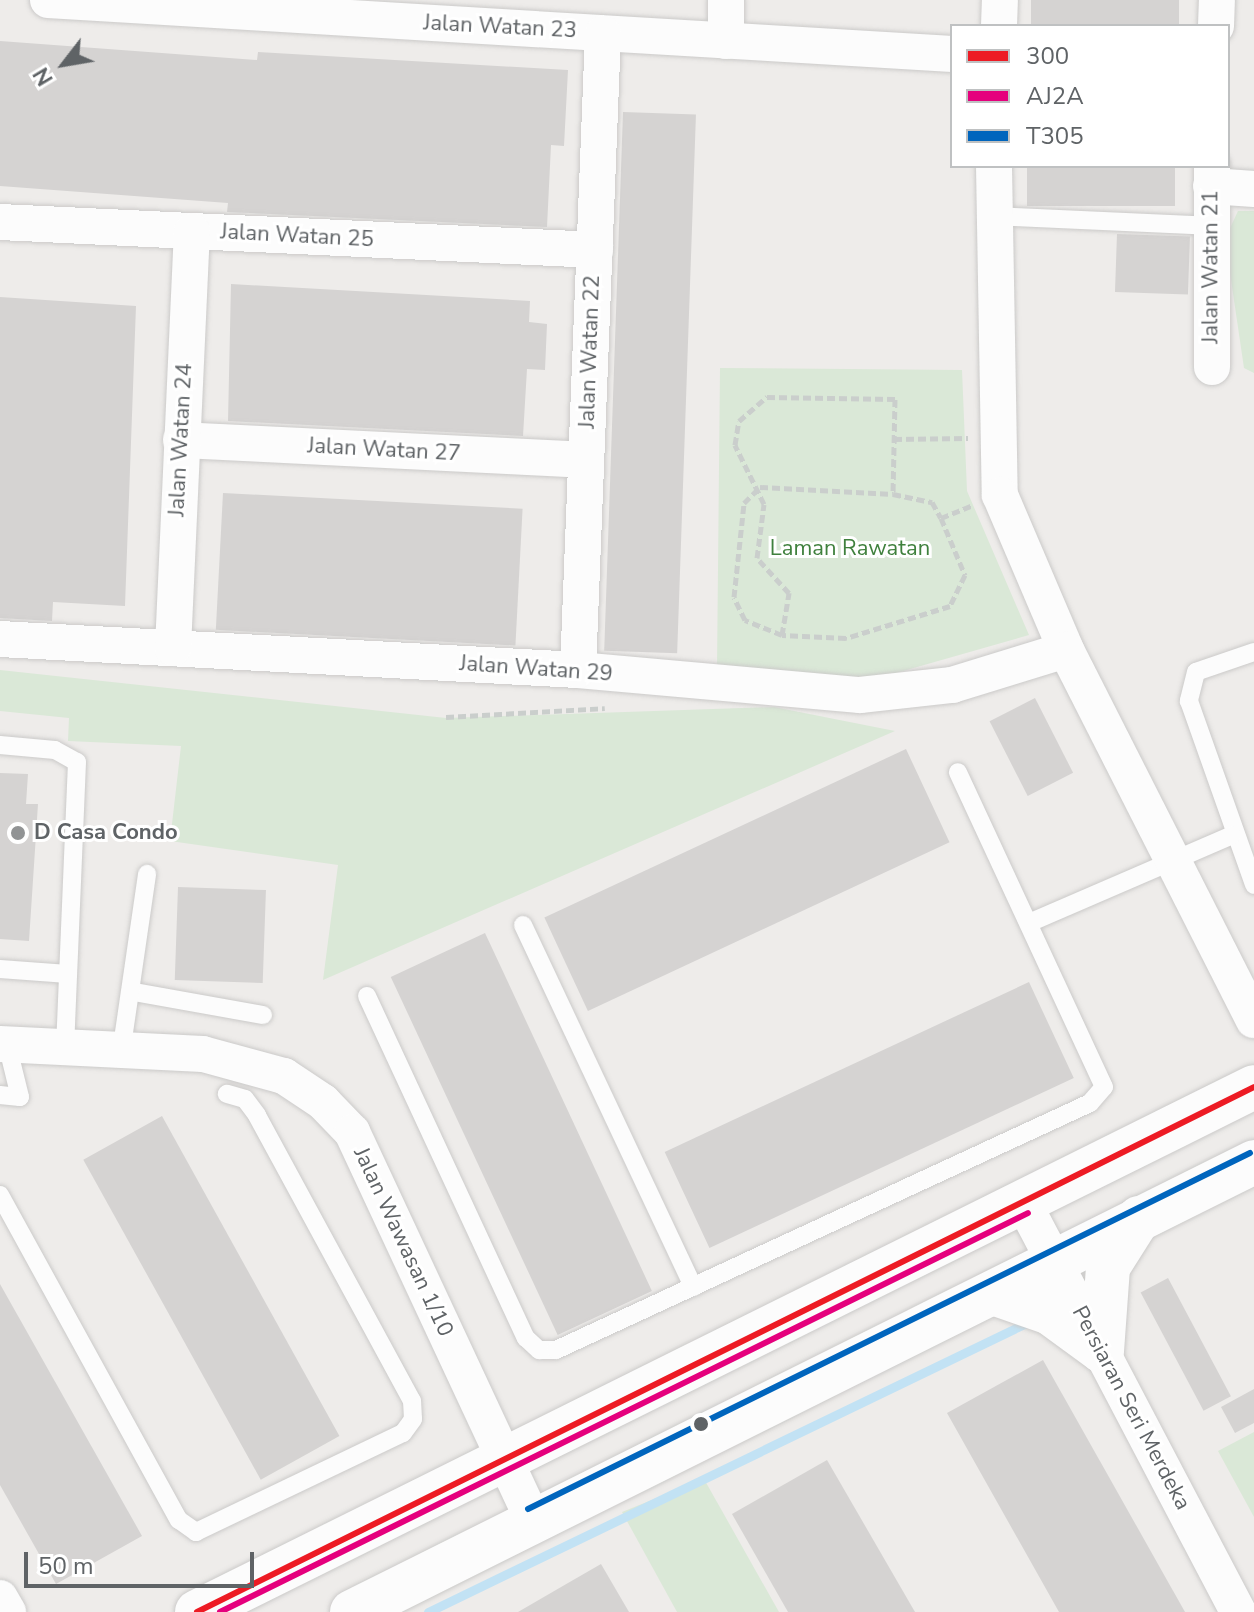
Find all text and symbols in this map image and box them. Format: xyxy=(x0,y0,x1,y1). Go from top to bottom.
street label: Jalan Watan 23 xyxy=(423,10,577,44)
north arrow xyxy=(24,24,104,104)
legend xyxy=(950,24,1230,168)
text: 300 xyxy=(1026,40,1069,72)
text: N xyxy=(26,62,61,91)
text: AJ2A xyxy=(1026,80,1084,112)
text: T305 xyxy=(1026,120,1084,152)
street label: Jalan Watan 21 xyxy=(1198,190,1224,344)
street label: Jalan Watan 25 xyxy=(220,219,374,253)
street label: Jalan Watan 22 xyxy=(574,275,606,429)
street label: Jalan Watan 24 xyxy=(164,363,198,517)
street label: Jalan Watan 27 xyxy=(307,433,461,467)
park label: Laman Rawatan xyxy=(770,536,930,562)
street label: Jalan Watan 29 xyxy=(458,650,614,688)
place label: D Casa Condo xyxy=(34,820,178,846)
marker: D Casa Condo xyxy=(9,824,27,842)
street label: Jalan Wawasan 1/10 xyxy=(348,1143,458,1341)
street label: Persiaran Seri Merdeka xyxy=(1066,1302,1196,1514)
unlabelled marker xyxy=(693,1416,709,1432)
scale bar xyxy=(28,1536,258,1586)
text: 50 m xyxy=(38,1550,94,1582)

